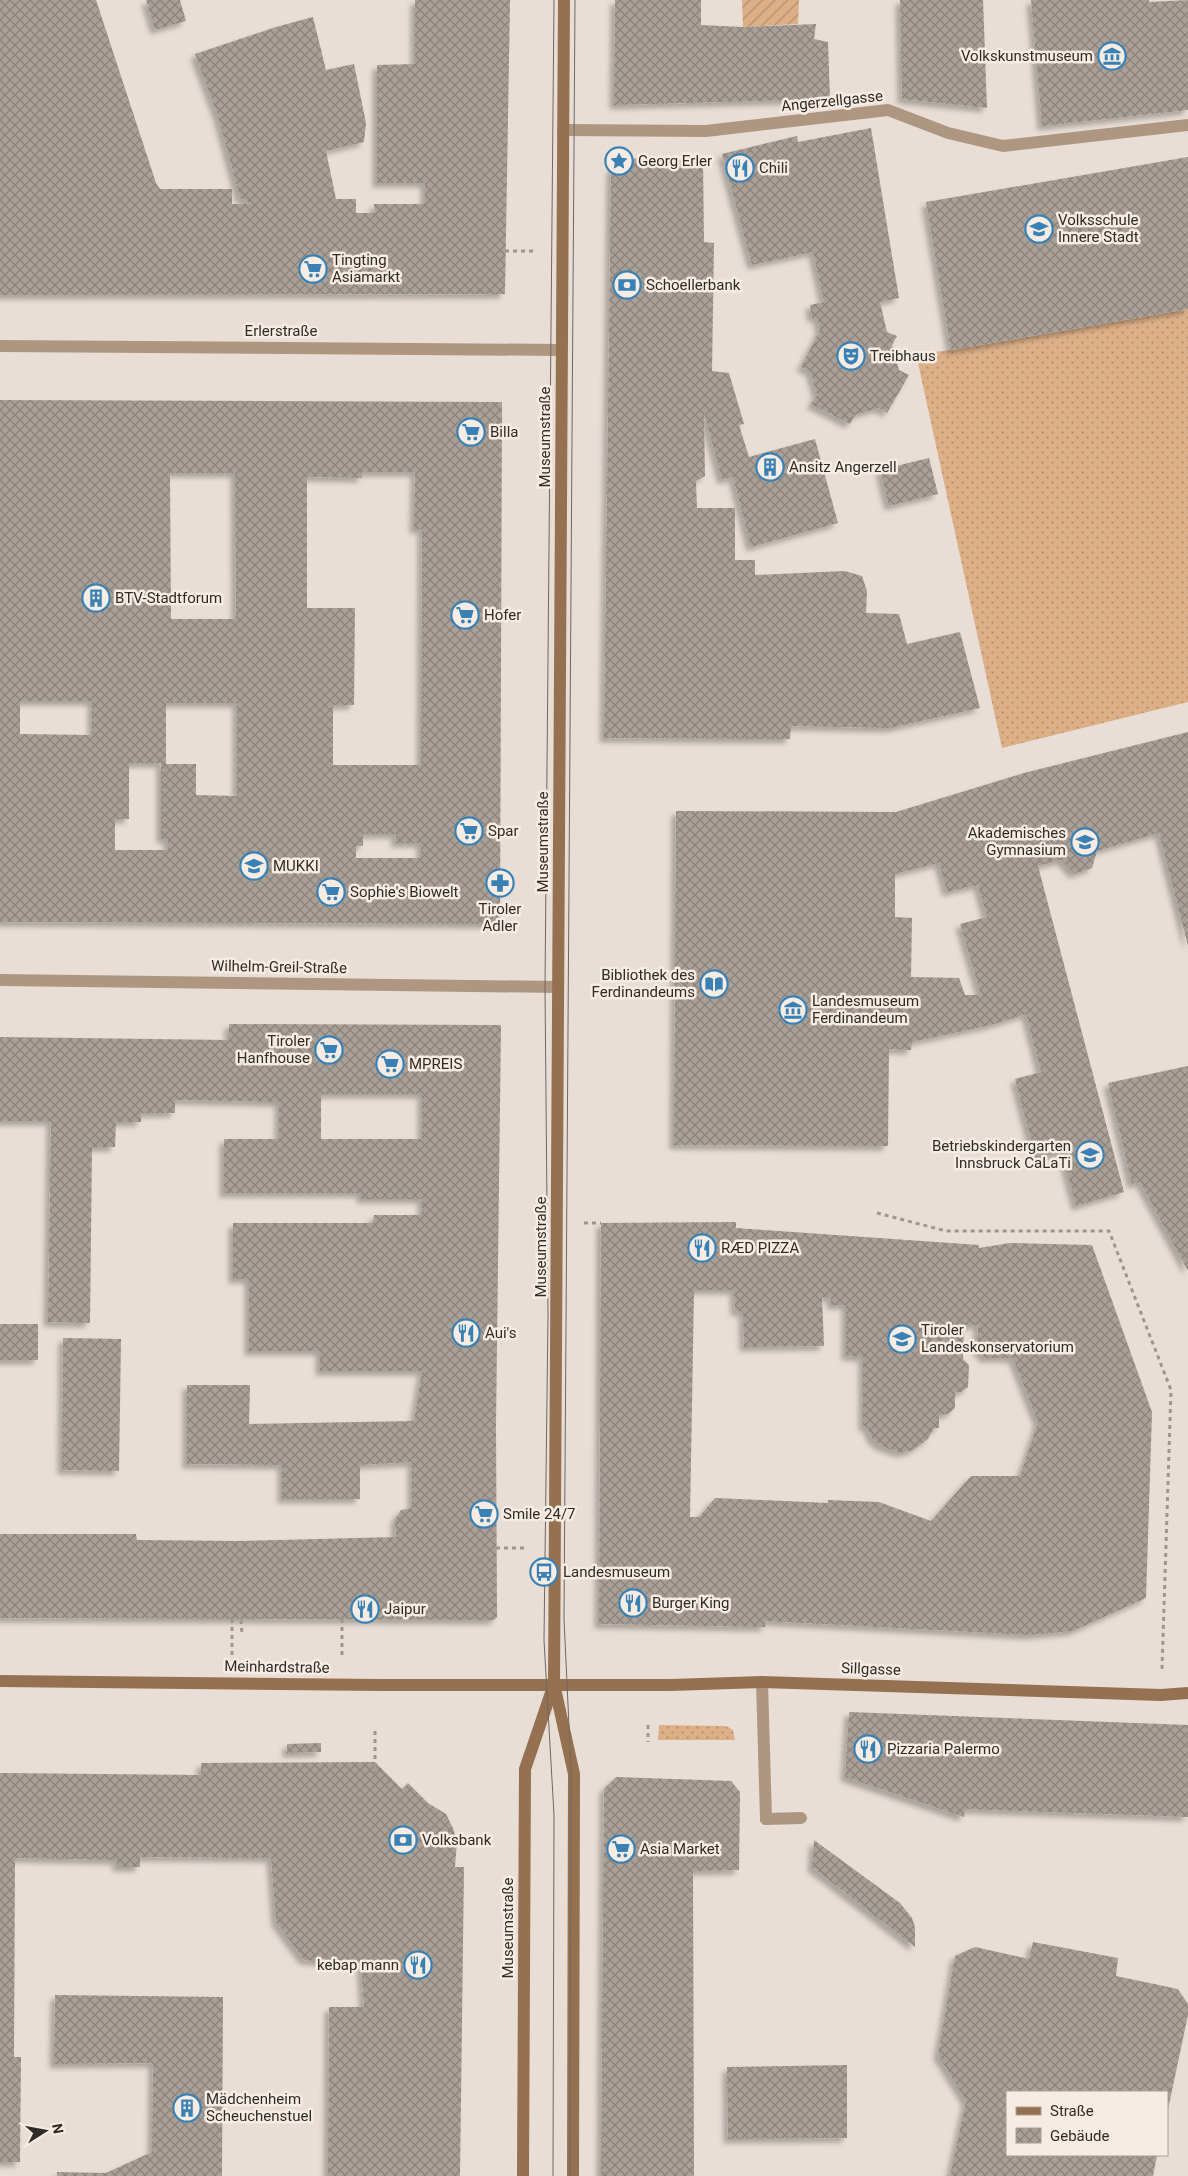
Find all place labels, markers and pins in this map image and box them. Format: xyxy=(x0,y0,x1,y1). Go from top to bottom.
museum icon: Volkskunstmuseum xyxy=(1097,41,1127,71)
place label: Volkskunstmuseum xyxy=(961,47,1093,65)
place icon: Georg Erler xyxy=(604,146,634,176)
place label: Georg Erler xyxy=(638,152,712,170)
restaurant icon: Chili xyxy=(725,153,755,183)
place label: Chili xyxy=(759,159,788,177)
place label: Volksschule Innere Stadt xyxy=(1058,211,1139,246)
school or university icon: Volksschule Innere Stadt xyxy=(1024,214,1054,244)
place label: Tingting Asiamarkt xyxy=(332,251,400,286)
supermarket icon: Tingting Asiamarkt xyxy=(298,254,328,284)
bank icon: Schoellerbank xyxy=(612,270,642,300)
place label: Schoellerbank xyxy=(646,276,741,294)
theatre icon: Treibhaus xyxy=(836,341,866,371)
place label: Treibhaus xyxy=(870,347,936,365)
supermarket icon: Billa xyxy=(456,417,486,447)
place label: Billa xyxy=(490,423,518,441)
building icon: Ansitz Angerzell xyxy=(755,452,785,482)
place label: Ansitz Angerzell xyxy=(789,458,897,476)
building icon: BTV-Stadtforum xyxy=(81,583,111,613)
place label: BTV-Stadtforum xyxy=(115,589,222,607)
supermarket icon: Hofer xyxy=(450,600,480,630)
place label: Hofer xyxy=(484,606,521,624)
supermarket icon: Spar xyxy=(454,816,484,846)
place label: Spar xyxy=(488,822,519,840)
place label: Akademisches Gymnasium xyxy=(968,824,1066,859)
school or university icon: Akademisches Gymnasium xyxy=(1070,827,1100,857)
school or university icon: MUKKI xyxy=(239,851,269,881)
place label: MUKKI xyxy=(273,857,319,875)
pharmacy icon: Tiroler Adler xyxy=(485,868,515,898)
supermarket icon: Sophie's Biowelt xyxy=(316,877,346,907)
place label: Sophie's Biowelt xyxy=(350,883,459,901)
place label: Tiroler Adler xyxy=(479,900,521,935)
place label: Bibliothek des Ferdinandeums xyxy=(592,966,695,1001)
library icon: Bibliothek des Ferdinandeums xyxy=(699,969,729,999)
place label: Landesmuseum Ferdinandeum xyxy=(812,992,919,1027)
museum icon: Landesmuseum Ferdinandeum xyxy=(778,995,808,1025)
place label: Tiroler Hanfhouse xyxy=(237,1032,310,1067)
supermarket icon: Tiroler Hanfhouse xyxy=(314,1035,344,1065)
supermarket icon: MPREIS xyxy=(375,1049,405,1079)
place label: MPREIS xyxy=(409,1055,462,1073)
place label: Betriebskindergarten Innsbruck CaLaTi xyxy=(932,1137,1071,1172)
school or university icon: Betriebskindergarten Innsbruck CaLaTi xyxy=(1075,1140,1105,1170)
restaurant icon: RÆD PIZZA xyxy=(687,1233,717,1263)
place label: RÆD PIZZA xyxy=(721,1239,799,1257)
restaurant icon: Aui's xyxy=(451,1318,481,1348)
place label: Tiroler Landeskonservatorium xyxy=(921,1321,1074,1356)
place label: Aui's xyxy=(485,1324,516,1342)
school or university icon: Tiroler Landeskonservatorium xyxy=(887,1324,917,1354)
supermarket icon: Smile 24/7 xyxy=(469,1499,499,1529)
place label: Smile 24/7 xyxy=(503,1505,576,1523)
bus stop icon: Landesmuseum xyxy=(529,1557,559,1587)
place label: Landesmuseum xyxy=(563,1563,670,1581)
restaurant icon: Burger King xyxy=(618,1588,648,1618)
restaurant icon: Jaipur xyxy=(350,1594,380,1624)
place label: Burger King xyxy=(652,1594,730,1612)
place label: Jaipur xyxy=(384,1600,426,1618)
restaurant icon: Pizzaria Palermo xyxy=(853,1734,883,1764)
place label: Pizzaria Palermo xyxy=(887,1740,1000,1758)
bank icon: Volksbank xyxy=(388,1825,418,1855)
place label: Volksbank xyxy=(422,1831,492,1849)
supermarket icon: Asia Market xyxy=(606,1834,636,1864)
place label: Asia Market xyxy=(640,1840,720,1858)
restaurant icon: kebap mann xyxy=(403,1950,433,1980)
place label: kebap mann xyxy=(317,1956,399,1974)
place label: Mädchenheim Scheuchenstuel xyxy=(206,2090,312,2125)
building icon: Mädchenheim Scheuchenstuel xyxy=(172,2093,202,2123)

